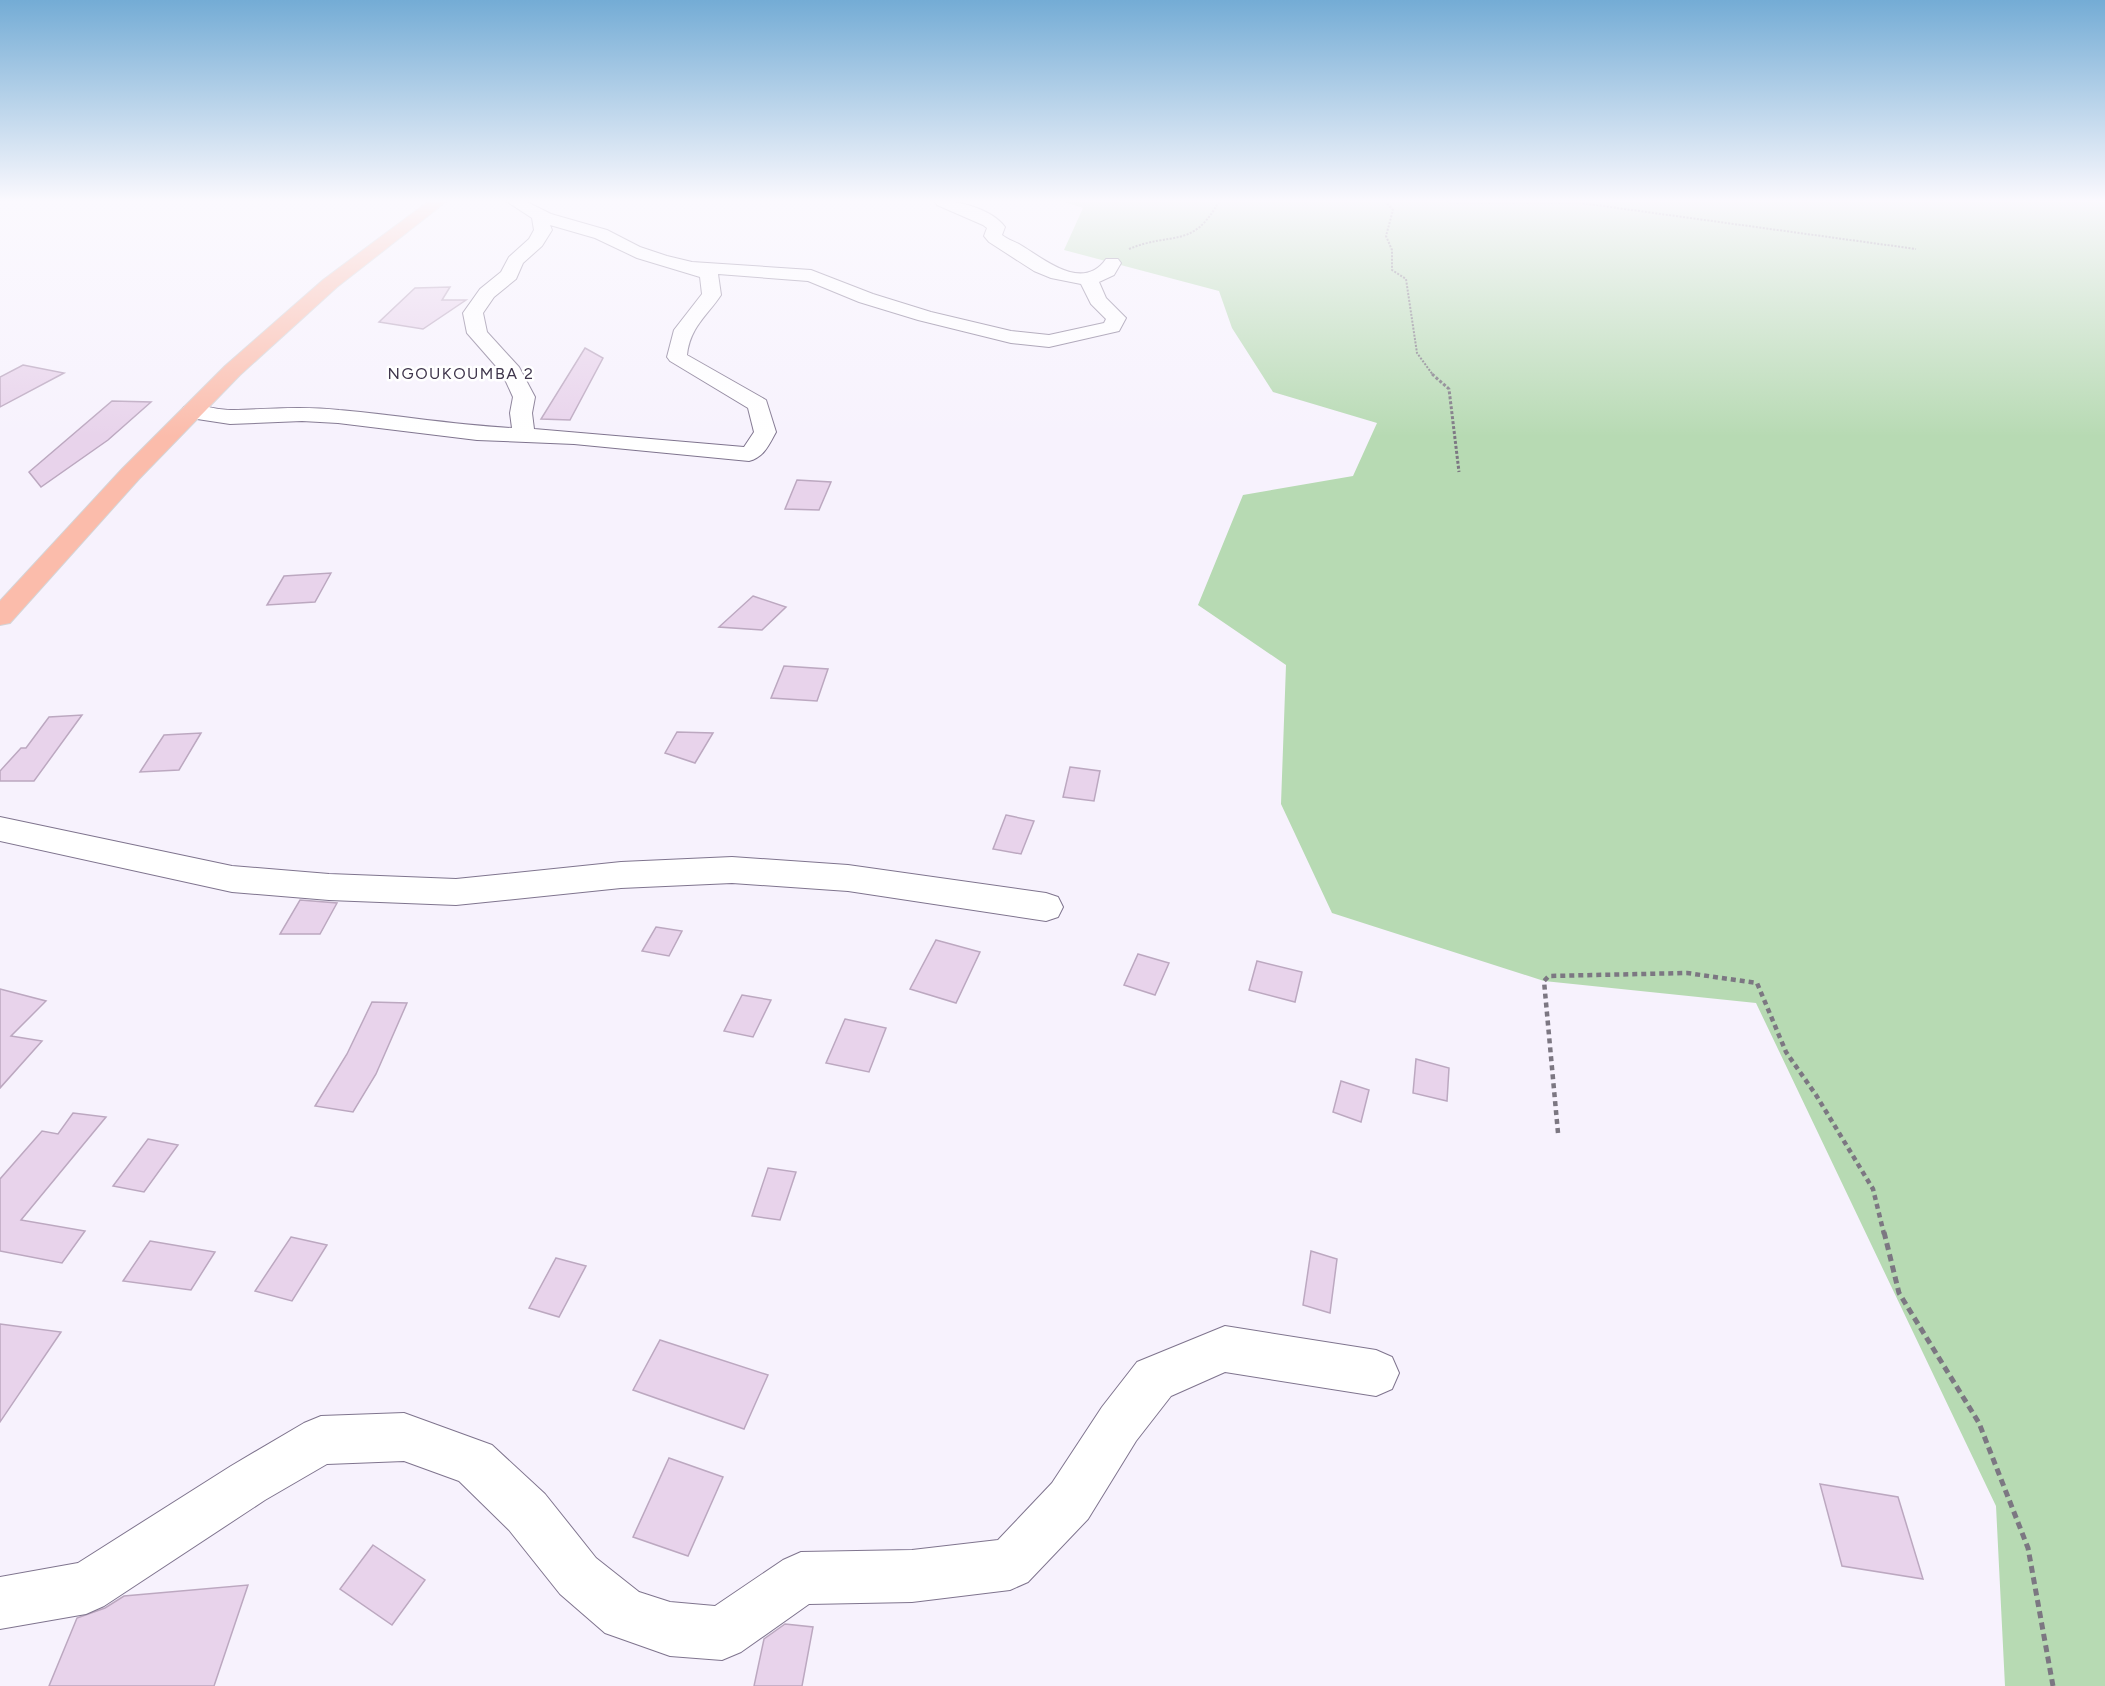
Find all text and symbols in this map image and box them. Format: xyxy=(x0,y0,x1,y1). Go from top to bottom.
district label: NGOUKOUMBA 2 xyxy=(388,364,534,383)

